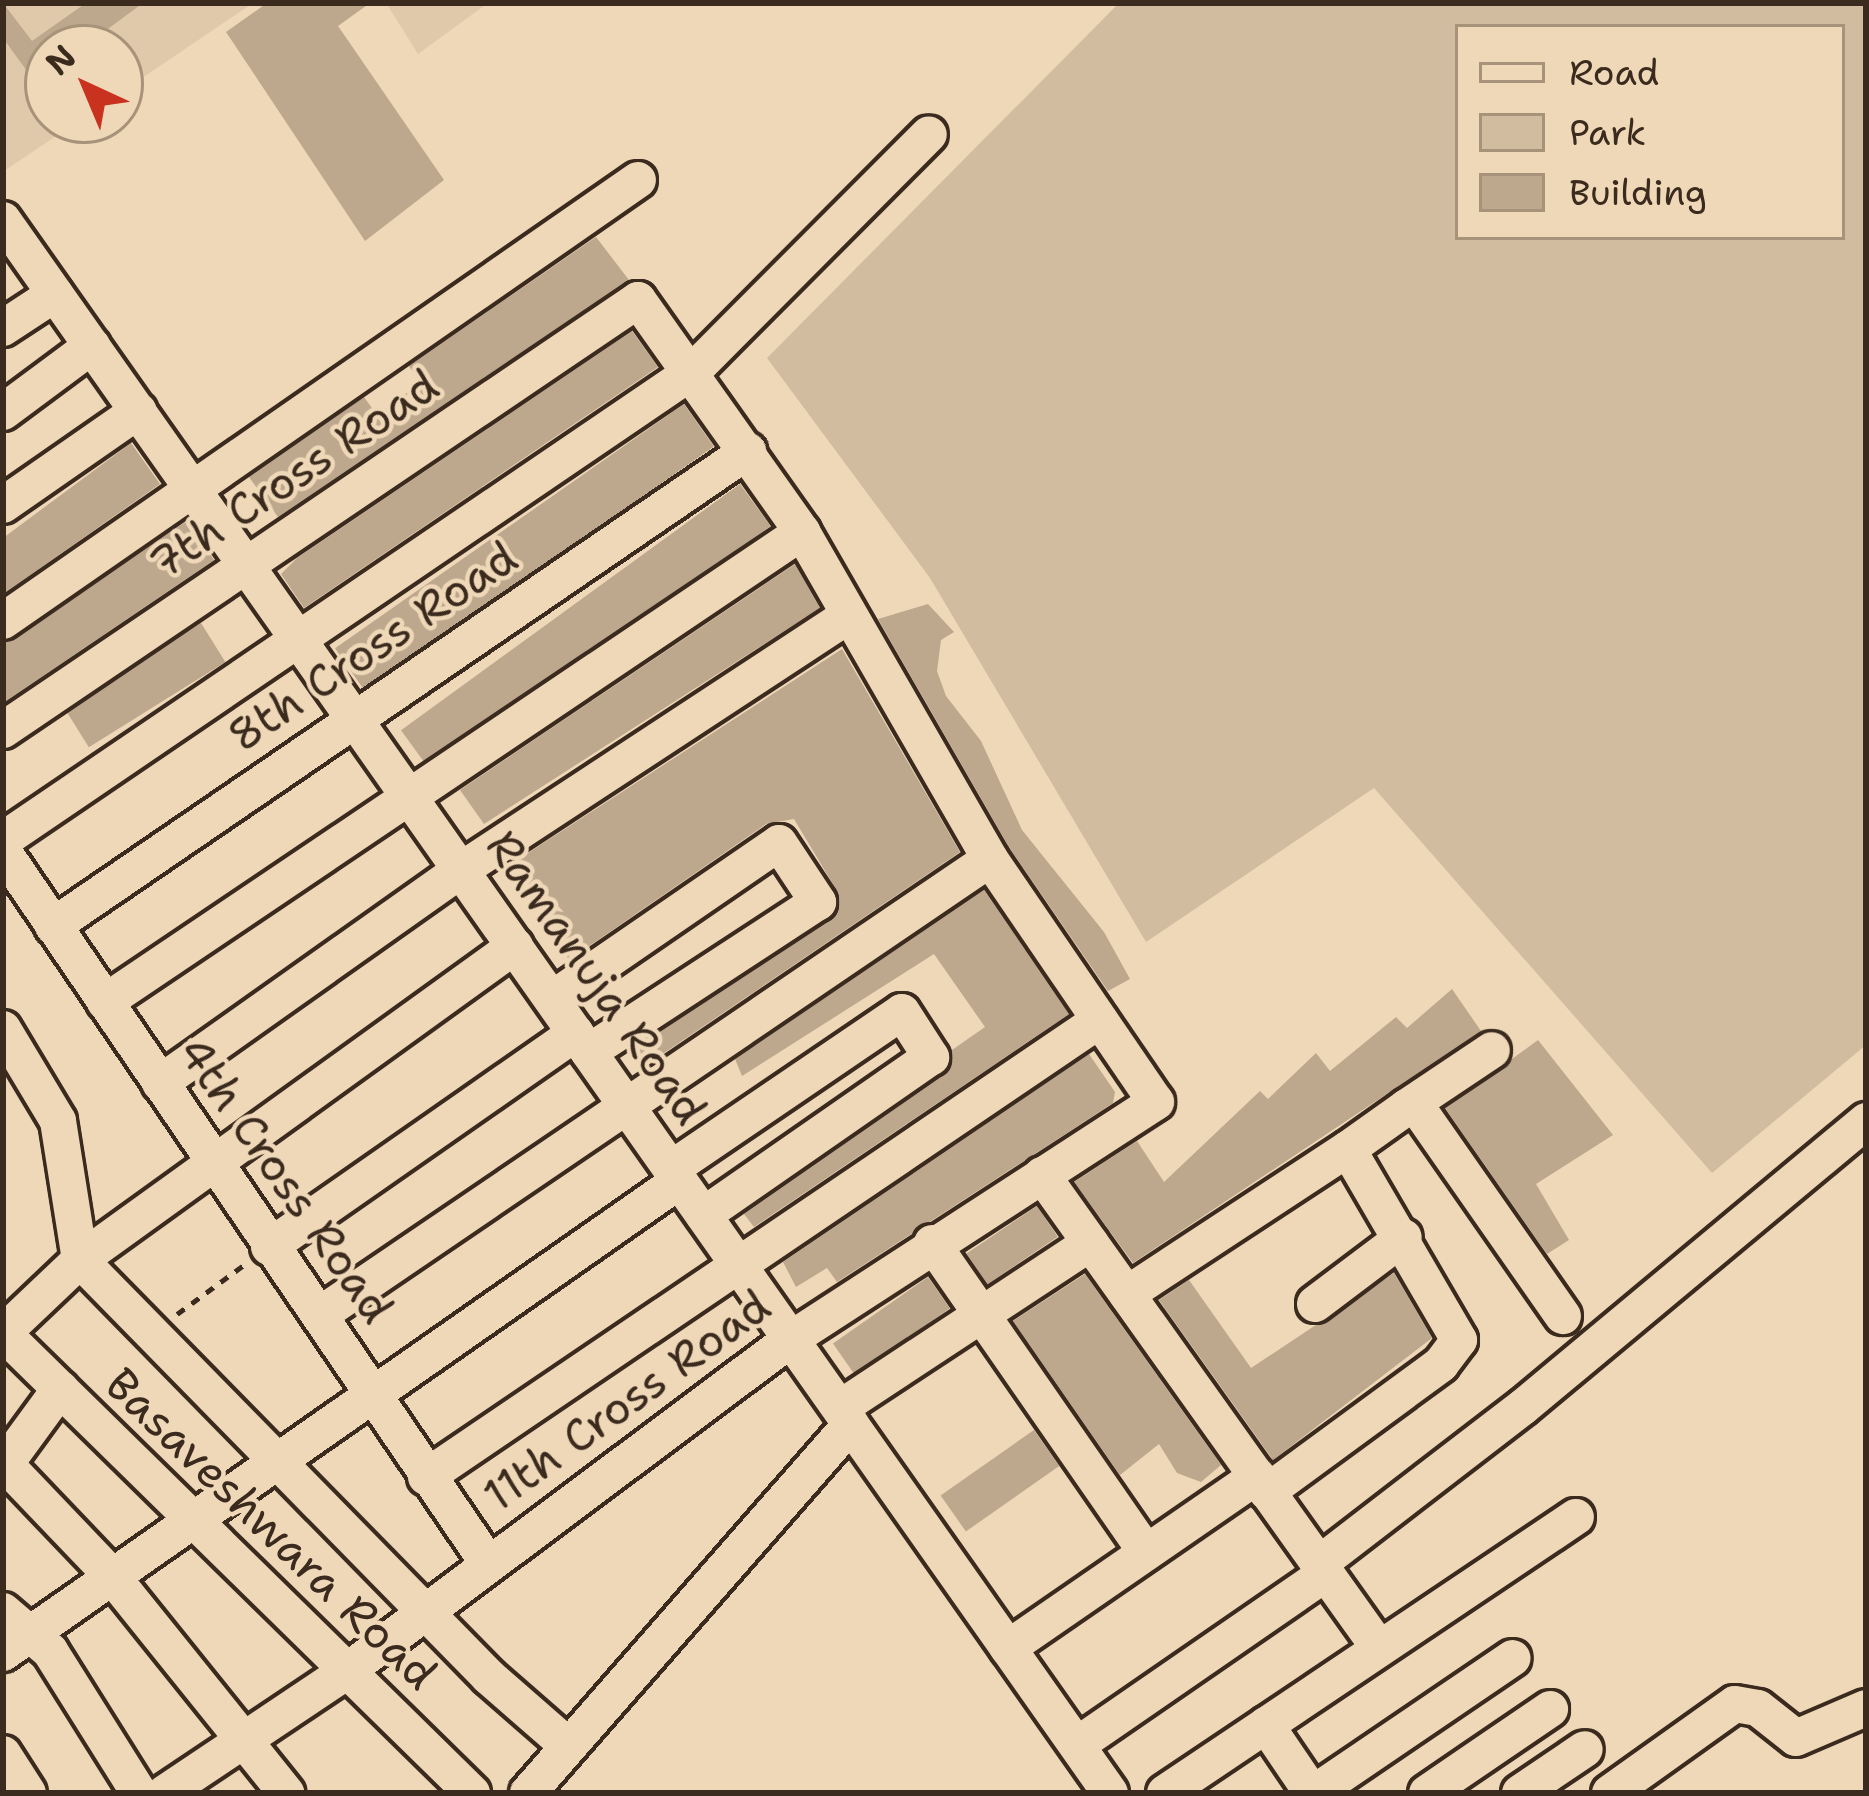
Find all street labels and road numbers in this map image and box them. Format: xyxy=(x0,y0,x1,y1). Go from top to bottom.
street label: 7th Cross Road xyxy=(139,358,449,592)
street label: 8th Cross Road xyxy=(218,530,528,764)
street label: Ramanuja Road xyxy=(475,821,717,1135)
street label: 4th Cross Road xyxy=(166,1026,404,1334)
street label: 11th Cross Road xyxy=(473,1279,781,1523)
street label: Basaveshwara Road xyxy=(94,1357,448,1701)

